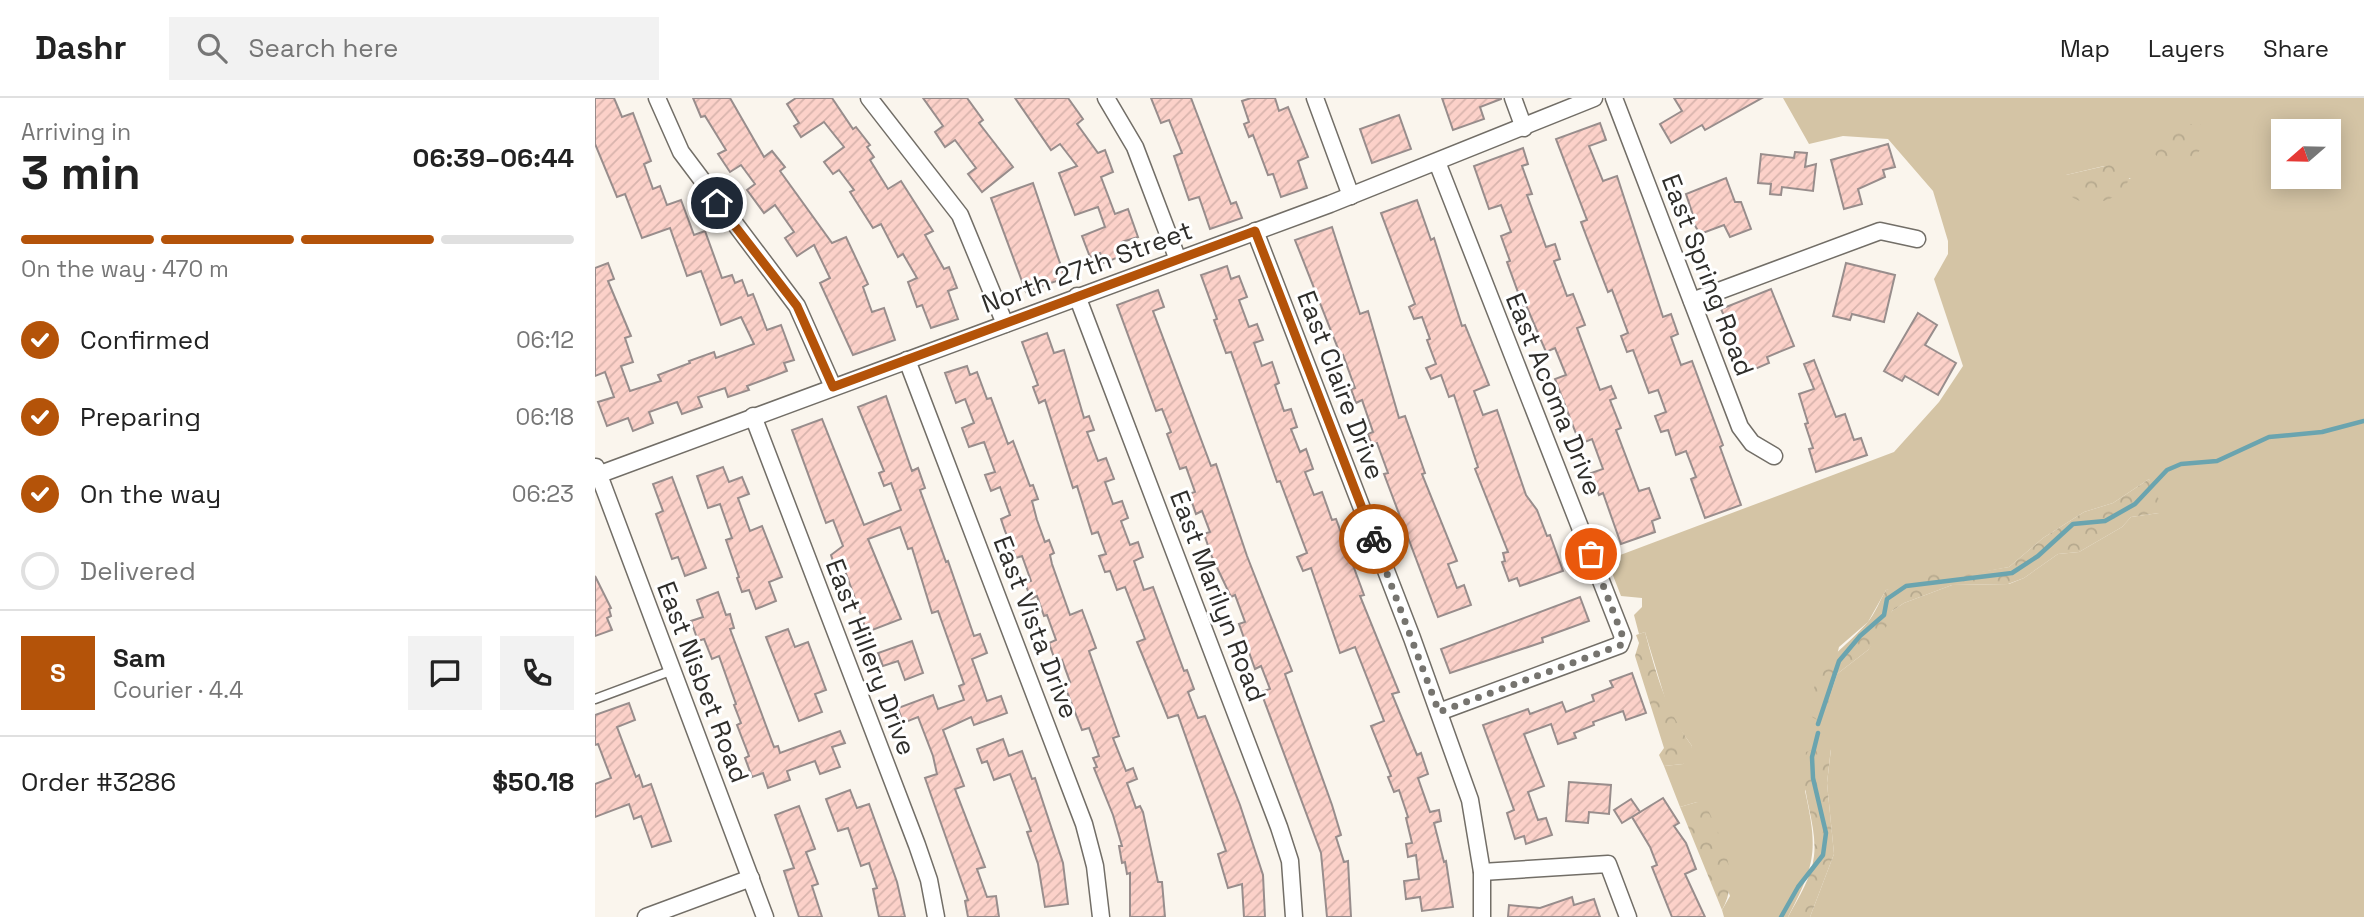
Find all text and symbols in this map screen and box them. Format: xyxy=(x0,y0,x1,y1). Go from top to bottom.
search box xyxy=(169,17,659,80)
text: Dashr xyxy=(35,27,127,69)
icon: search xyxy=(193,29,231,67)
text: Search here xyxy=(249,31,398,65)
text: Map xyxy=(2060,33,2110,64)
text: Layers xyxy=(2148,33,2225,64)
text: Share xyxy=(2263,33,2329,64)
text: Arriving in xyxy=(21,117,131,147)
north arrow xyxy=(2271,119,2341,189)
map controls xyxy=(2271,119,2341,189)
text: 06:39–06:44 xyxy=(413,141,574,175)
text: 3 min xyxy=(21,144,141,202)
street label: East Spring Road xyxy=(1654,169,1762,381)
pin xyxy=(687,173,747,233)
icon: home xyxy=(698,184,736,222)
street label: North 27th Street xyxy=(977,213,1197,321)
text: On the way · 470 m xyxy=(21,254,229,284)
street label: East Claire Drive xyxy=(1289,286,1393,484)
street label: East Acoma Drive xyxy=(1498,288,1610,500)
icon: check xyxy=(21,321,59,359)
text: Confirmed xyxy=(80,323,210,357)
text: 06:12 xyxy=(516,325,574,355)
icon: check xyxy=(21,398,59,436)
text: Preparing xyxy=(80,400,201,434)
text: 06:18 xyxy=(515,402,574,432)
icon: check xyxy=(21,475,59,513)
text: On the way xyxy=(80,477,221,511)
text: 06:23 xyxy=(512,479,574,509)
street label: East Marilyn Road xyxy=(1162,485,1274,707)
courier xyxy=(1339,504,1409,574)
icon: bike xyxy=(1355,520,1393,558)
pin xyxy=(1561,524,1621,584)
street label: East Vista Drive xyxy=(986,531,1086,723)
icon: bag xyxy=(1572,535,1610,573)
text: Delivered xyxy=(80,554,196,588)
street label: East Hillery Drive xyxy=(818,554,924,760)
street label: East Nisbet Road xyxy=(649,577,757,787)
button: chat xyxy=(408,636,482,710)
button: phone xyxy=(500,636,574,710)
text: Sam xyxy=(113,641,166,675)
text: S xyxy=(50,656,66,690)
text: Courier · 4.4 xyxy=(113,675,243,705)
text: Order #3286 xyxy=(21,765,176,799)
text: $50.18 xyxy=(492,765,574,799)

